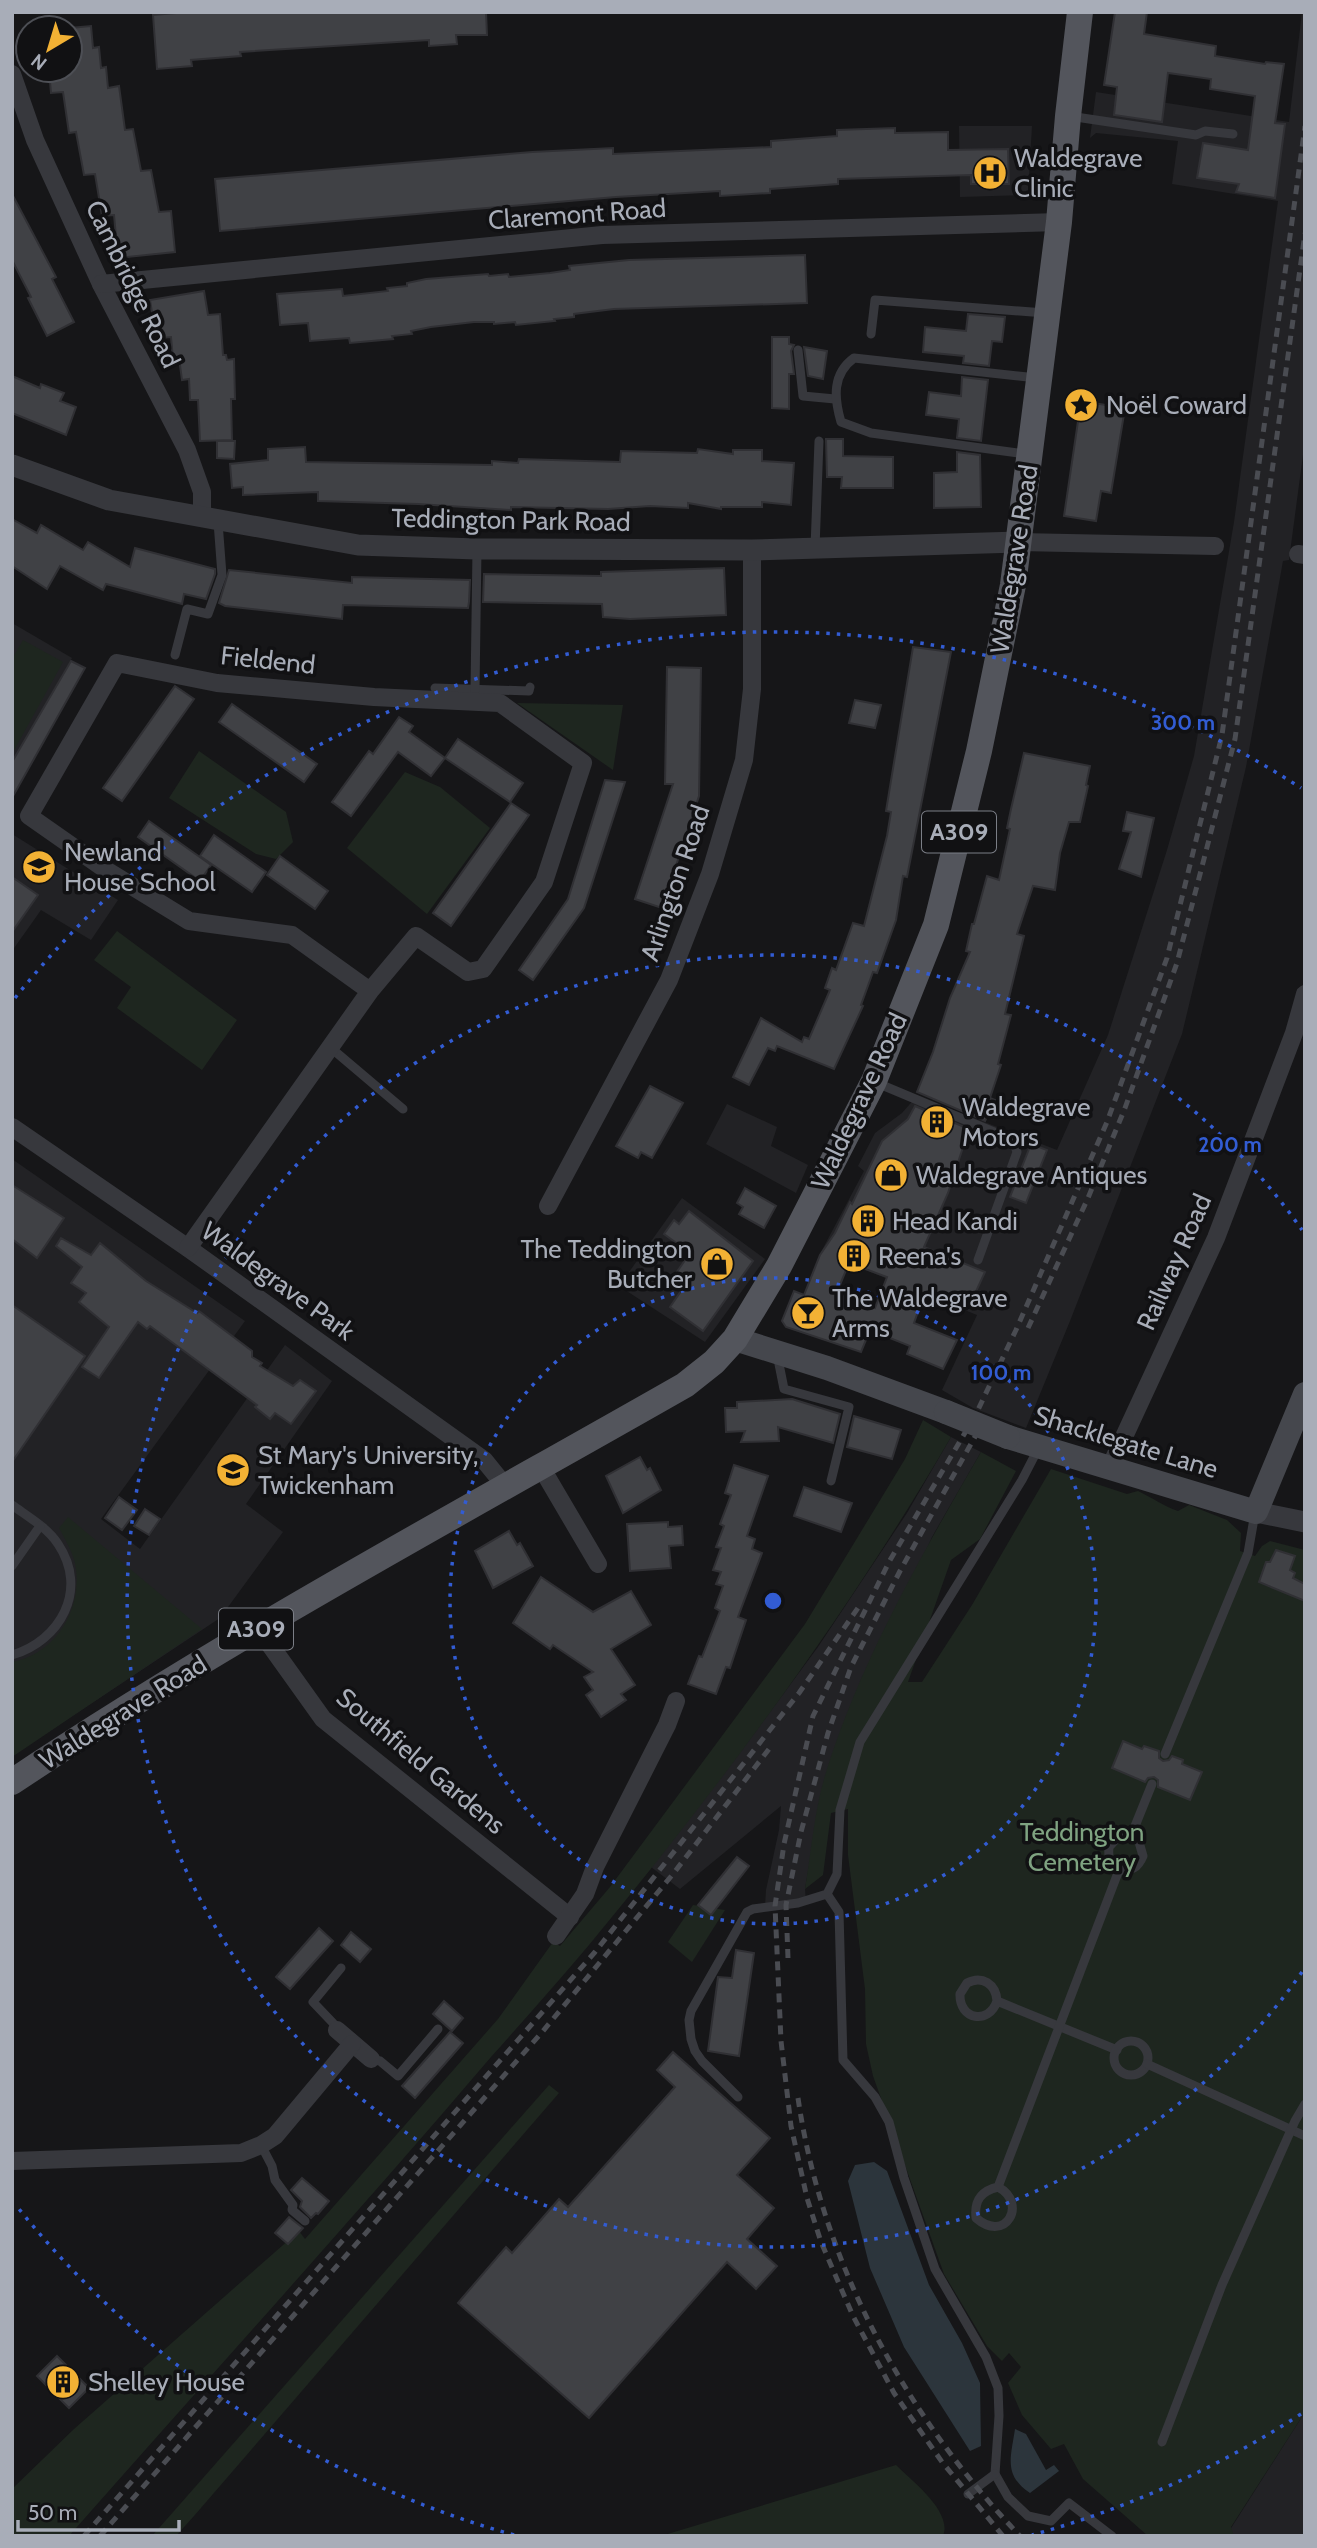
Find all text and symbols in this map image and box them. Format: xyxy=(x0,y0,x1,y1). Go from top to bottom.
north arrow xyxy=(14,14,84,84)
text: N xyxy=(26,49,51,75)
place label: Waldegrave Clinic xyxy=(1014,142,1143,204)
hospital icon: Waldegrave Clinic xyxy=(971,154,1009,192)
street label: Claremont Road xyxy=(487,192,667,236)
street label: Cambridge Road xyxy=(79,195,187,373)
place icon: Noël Coward xyxy=(1062,386,1100,424)
place label: Noël Coward xyxy=(1106,389,1247,421)
street label: Waldegrave Road xyxy=(983,462,1045,656)
street label: Teddington Park Road xyxy=(391,502,631,538)
street label: Fieldend xyxy=(219,639,317,681)
text: 300 m xyxy=(1151,710,1215,735)
street label: Arlington Road xyxy=(633,801,717,965)
road number: A309 xyxy=(922,812,996,852)
place label: Newland House School xyxy=(64,836,216,898)
school or university icon: Newland House School xyxy=(20,848,58,886)
street label: Waldegrave Road xyxy=(804,1008,914,1194)
place label: Waldegrave Motors xyxy=(962,1091,1091,1153)
building icon: Waldegrave Motors xyxy=(918,1103,956,1141)
text: 200 m xyxy=(1198,1132,1262,1157)
shop icon: Waldegrave Antiques xyxy=(872,1156,910,1194)
place label: Waldegrave Antiques xyxy=(916,1159,1148,1191)
street label: Railway Road xyxy=(1130,1189,1218,1335)
building icon: Head Kandi xyxy=(849,1202,887,1240)
place label: Head Kandi xyxy=(892,1205,1018,1237)
street label: Waldegrave Park xyxy=(195,1215,361,1347)
place label: The Teddington Butcher xyxy=(521,1233,693,1295)
building icon: Reena's xyxy=(835,1237,873,1275)
place label: Reena's xyxy=(878,1240,961,1272)
shop icon: The Teddington Butcher xyxy=(698,1245,736,1283)
place label: The Waldegrave Arms xyxy=(832,1282,1008,1344)
bar icon: The Waldegrave Arms xyxy=(789,1294,827,1332)
text: 100 m xyxy=(971,1360,1031,1385)
street label: Shacklegate Lane xyxy=(1030,1399,1222,1485)
place label: St Mary's University, Twickenham xyxy=(258,1439,478,1501)
school or university icon: St Mary's University, Twickenham xyxy=(214,1451,252,1489)
centre of rings xyxy=(761,1589,785,1613)
road number: A309 xyxy=(219,1609,293,1650)
street label: Waldegrave Road xyxy=(34,1648,212,1776)
street label: Southfield Gardens xyxy=(330,1681,512,1841)
park label: Teddington Cemetery xyxy=(1020,1816,1144,1878)
building icon: Shelley House xyxy=(44,2363,82,2401)
place label: Shelley House xyxy=(88,2366,245,2398)
scale bar xyxy=(18,2488,178,2532)
text: 50 m xyxy=(28,2500,77,2525)

